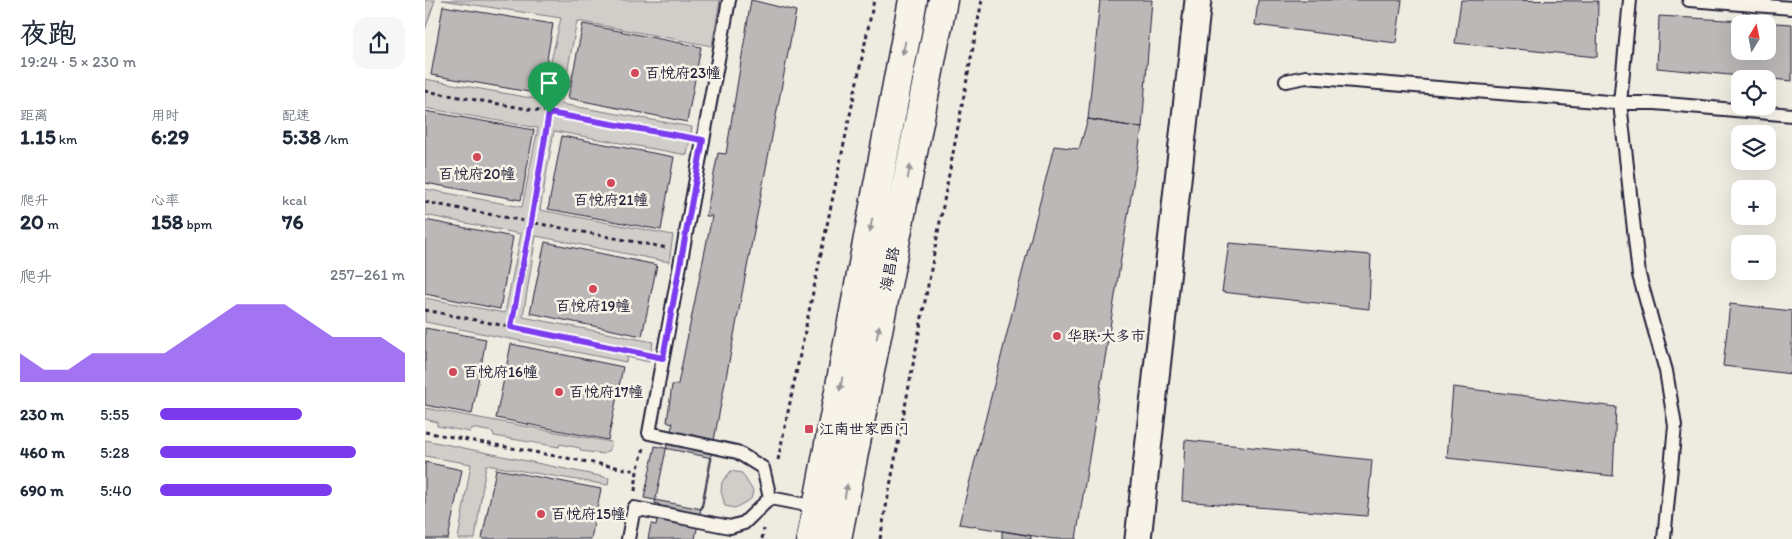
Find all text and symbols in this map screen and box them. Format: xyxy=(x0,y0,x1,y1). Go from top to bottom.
north arrow xyxy=(1731,15,1776,60)
map controls xyxy=(1731,15,1776,280)
text: 夜跑 xyxy=(20,16,76,50)
button: share xyxy=(353,17,405,69)
one-way arrow xyxy=(900,40,908,56)
text: 19:24 · 5 × 230 m xyxy=(20,52,136,71)
pin xyxy=(528,62,570,113)
place label: 百悦府23幢 xyxy=(645,64,721,82)
marker: 百悦府23幢 xyxy=(629,67,641,79)
icon: arrive xyxy=(535,69,563,97)
button: locate xyxy=(1731,70,1776,115)
text: 距离 xyxy=(20,107,48,124)
text: 用时 xyxy=(151,107,179,124)
text: 配速 xyxy=(282,107,310,124)
text: 1.15 xyxy=(20,124,56,149)
text: 6:29 xyxy=(151,124,189,149)
text: 5:38 xyxy=(282,124,321,149)
button: layers xyxy=(1731,125,1776,170)
text: km xyxy=(56,131,77,148)
text: /km xyxy=(321,131,349,148)
marker: 百悦府20幢 xyxy=(471,151,483,163)
place label: 百悦府20幢 xyxy=(438,165,516,183)
one-way arrow xyxy=(905,165,913,180)
marker: 百悦府21幢 xyxy=(605,177,617,189)
button: + xyxy=(1731,180,1776,225)
place label: 百悦府21幢 xyxy=(574,191,648,209)
text: 爬升 xyxy=(20,192,48,209)
text: 心率 xyxy=(151,192,179,209)
text: kcal xyxy=(282,192,307,209)
text: 20 xyxy=(20,209,44,234)
text: 158 xyxy=(151,209,183,234)
text: 76 xyxy=(282,209,304,234)
text: m xyxy=(44,216,59,233)
text: bpm xyxy=(183,216,212,233)
one-way arrow xyxy=(867,217,875,232)
button: − xyxy=(1731,235,1776,280)
street label: 海昌路 xyxy=(877,245,903,293)
text: 257–261 m xyxy=(330,265,405,284)
text: 爬升 xyxy=(20,267,52,286)
marker: 百悦府19幢 xyxy=(587,283,599,295)
place label: 百悦府19幢 xyxy=(556,297,630,315)
one-way arrow xyxy=(874,323,882,339)
place label: 华联·大多市 xyxy=(1067,327,1146,345)
marker: 华联·大多市 xyxy=(1051,330,1063,342)
place label: 百悦府16幢 xyxy=(463,363,538,381)
marker: 百悦府16幢 xyxy=(447,366,459,378)
one-way arrow xyxy=(836,377,844,393)
place label: 百悦府17幢 xyxy=(569,383,643,401)
marker: 百悦府17幢 xyxy=(553,386,565,398)
text: 230 m xyxy=(20,405,64,424)
text: 5:55 xyxy=(100,405,129,424)
place label: 江南世家西门 xyxy=(819,420,909,438)
marker: 江南世家西门 xyxy=(803,423,815,435)
text: 460 m xyxy=(20,443,65,462)
text: 5:28 xyxy=(100,443,130,462)
text: 690 m xyxy=(20,481,64,500)
text: 5:40 xyxy=(100,481,132,500)
one-way arrow xyxy=(843,483,851,499)
place label: 百悦府15幢 xyxy=(551,505,626,523)
marker: 百悦府15幢 xyxy=(535,508,547,520)

